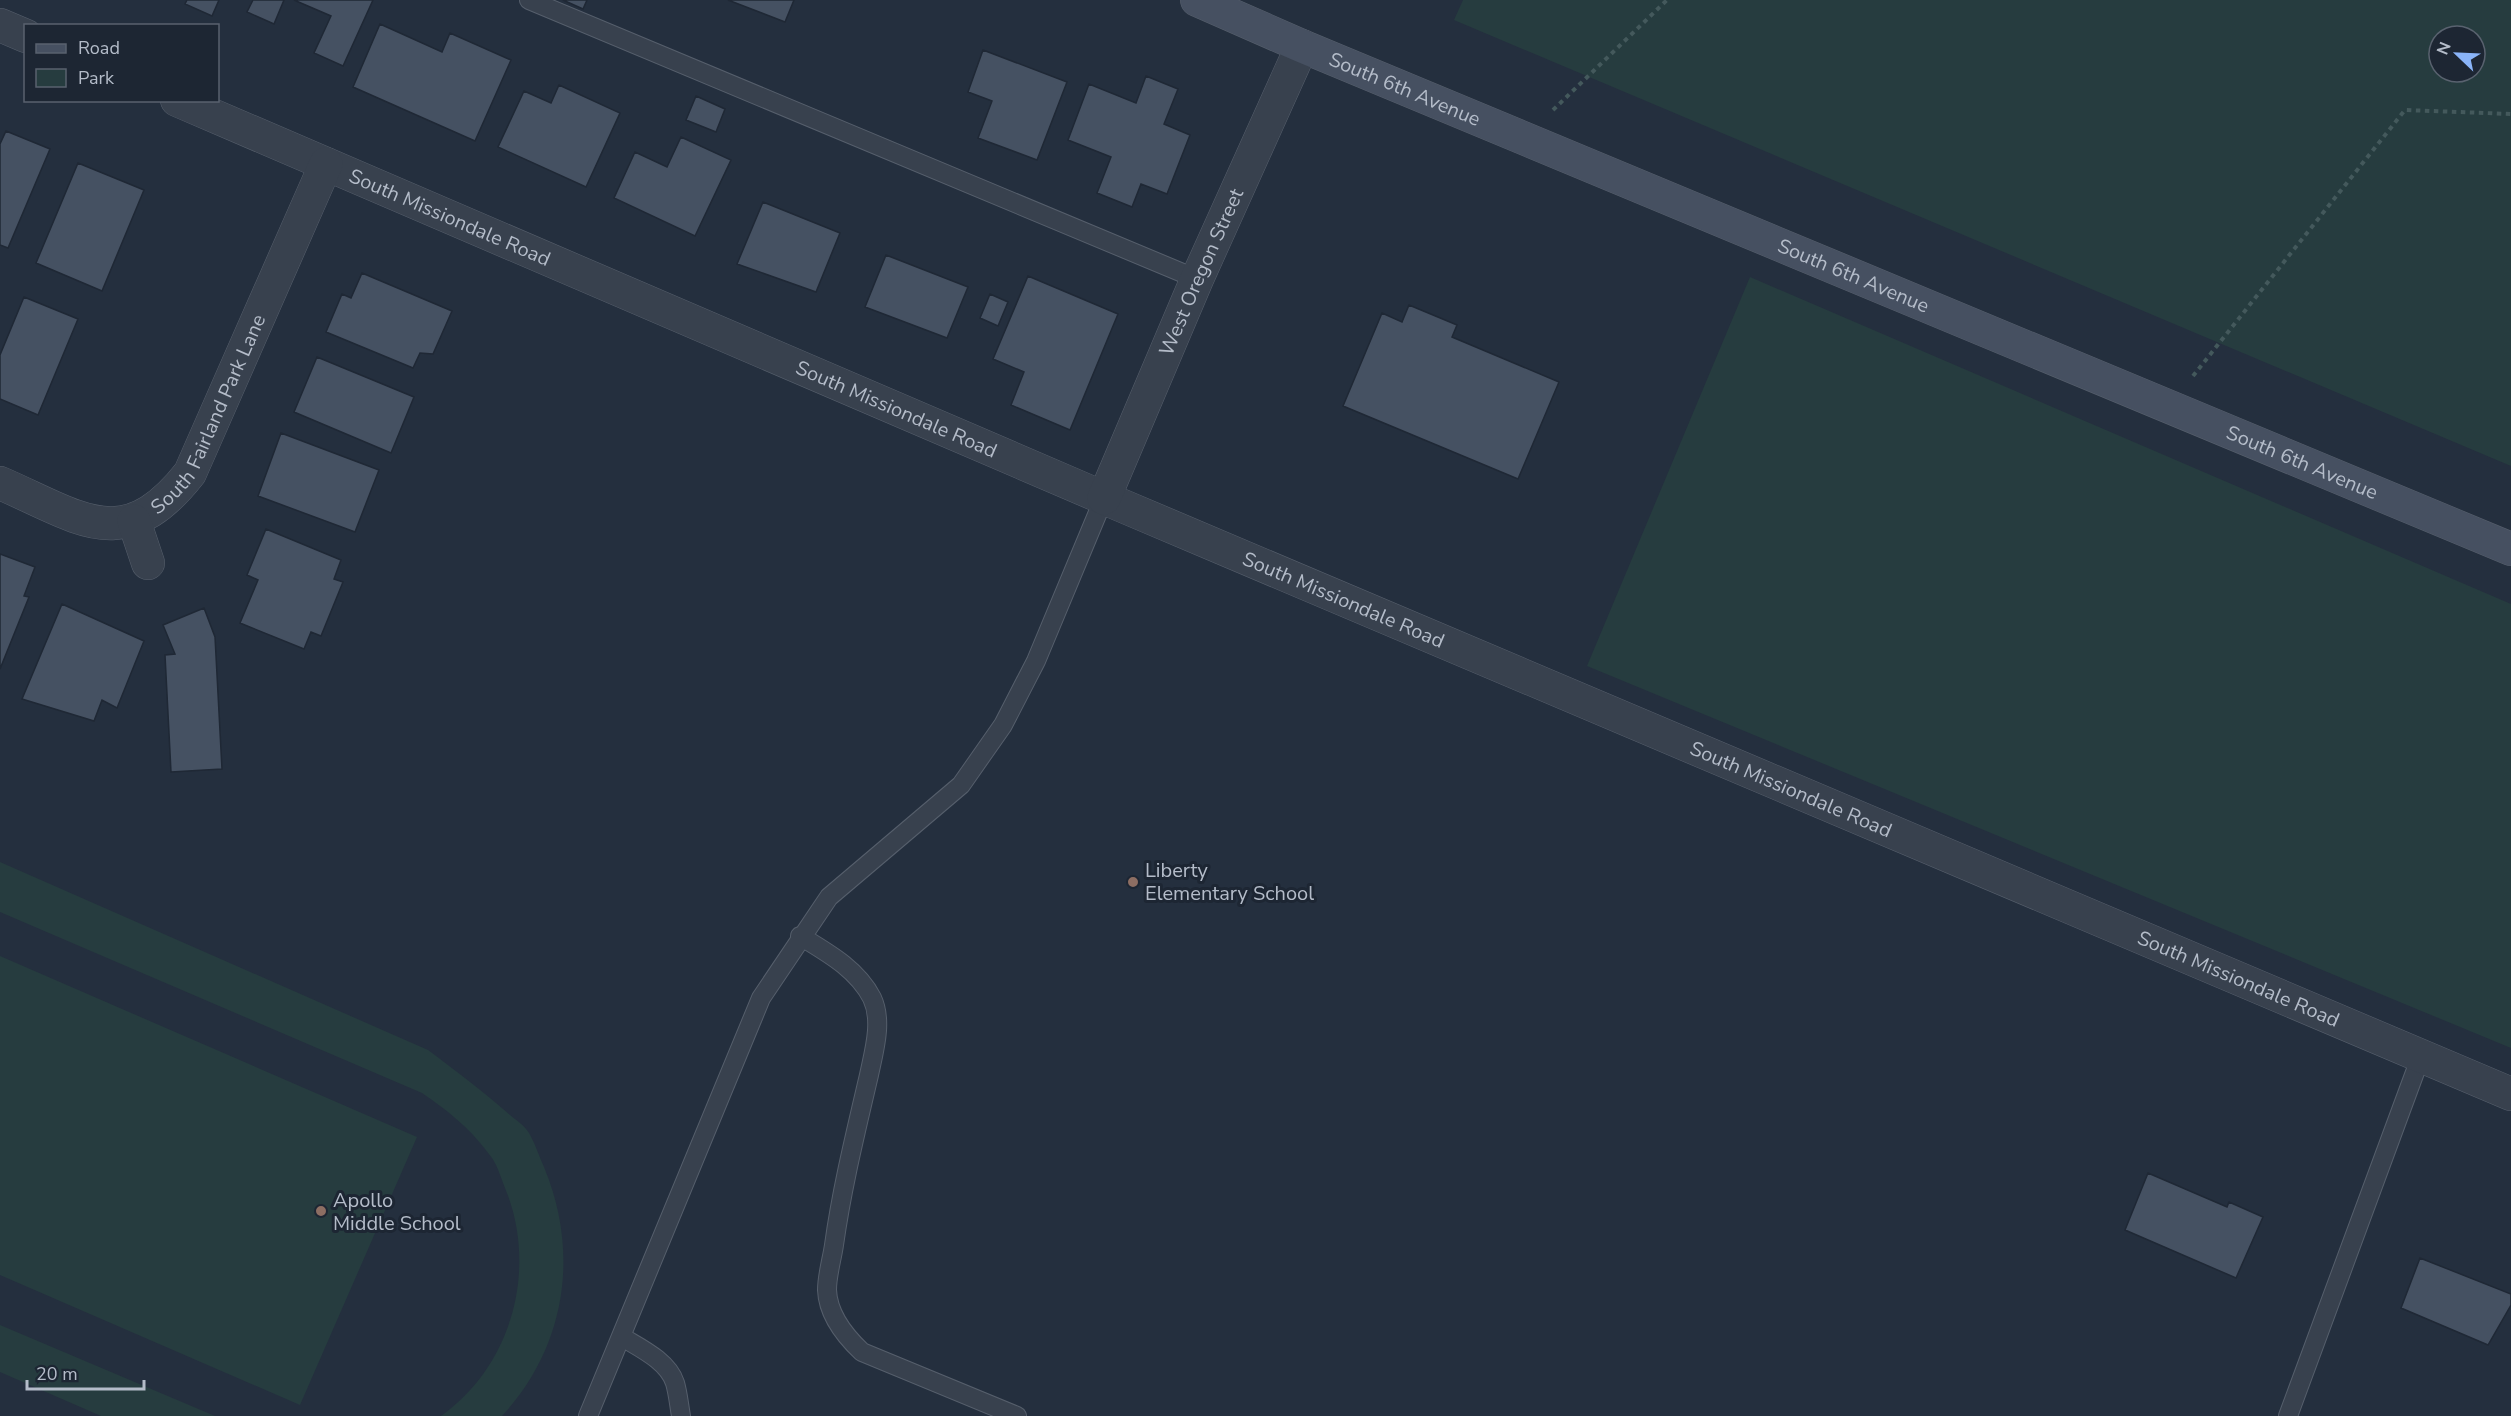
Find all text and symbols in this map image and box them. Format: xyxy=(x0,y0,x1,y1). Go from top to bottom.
legend xyxy=(24,24,219,102)
north arrow xyxy=(2427,24,2487,84)
text: Road xyxy=(78,36,120,60)
text: N xyxy=(2432,39,2457,58)
street label: South 6th Avenue xyxy=(1325,45,1485,132)
text: Park xyxy=(78,66,115,90)
street label: South Missiondale Road xyxy=(345,162,555,272)
street label: West Oregon Street xyxy=(1153,183,1250,360)
street label: South 6th Avenue xyxy=(1774,232,1933,319)
street label: South Fairland Park Lane xyxy=(145,310,272,520)
street label: South Missiondale Road xyxy=(792,354,1001,464)
street label: South 6th Avenue xyxy=(2222,419,2382,506)
street label: South Missiondale Road xyxy=(1238,545,1449,654)
street label: South Missiondale Road xyxy=(1686,734,1896,844)
place label: Liberty Elementary School xyxy=(1145,857,1314,907)
marker: Liberty Elementary School xyxy=(1126,875,1140,889)
street label: South Missiondale Road xyxy=(2134,924,2344,1033)
place label: Apollo Middle School xyxy=(333,1187,461,1237)
marker: Apollo Middle School xyxy=(314,1204,328,1218)
scale bar xyxy=(27,1353,144,1391)
text: 20 m xyxy=(36,1362,78,1386)

